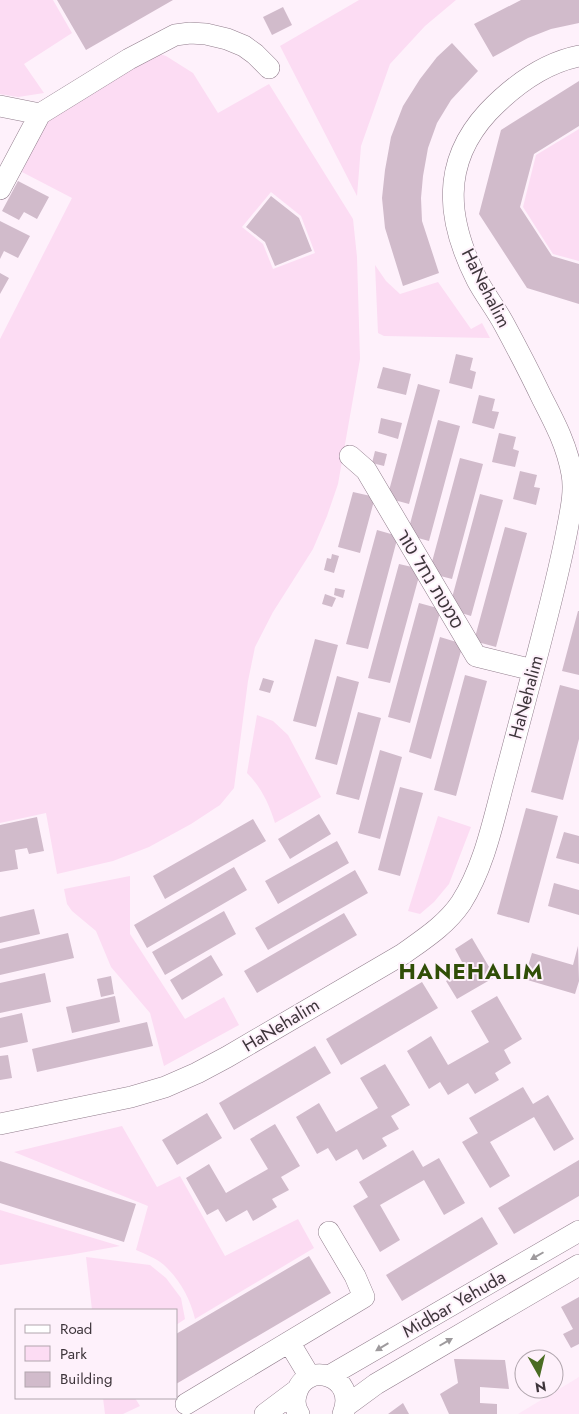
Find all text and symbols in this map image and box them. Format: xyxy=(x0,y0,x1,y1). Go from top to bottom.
street label: HaNehalim xyxy=(455,244,517,332)
street label: סמטת נחל טור xyxy=(390,524,470,634)
street label: HaNehalim xyxy=(502,652,550,742)
district label: HANEHALIM xyxy=(399,955,543,987)
street label: HaNehalim xyxy=(238,992,324,1058)
one-way arrow xyxy=(530,1251,543,1260)
street label: Midbar Yehuda xyxy=(398,1264,510,1344)
legend xyxy=(15,1309,178,1399)
text: Road xyxy=(60,1318,92,1340)
one-way arrow xyxy=(440,1338,453,1347)
one-way arrow xyxy=(375,1342,388,1351)
text: Park xyxy=(60,1343,87,1365)
north arrow xyxy=(514,1349,564,1399)
text: Building xyxy=(60,1368,112,1390)
text: N xyxy=(534,1376,548,1398)

